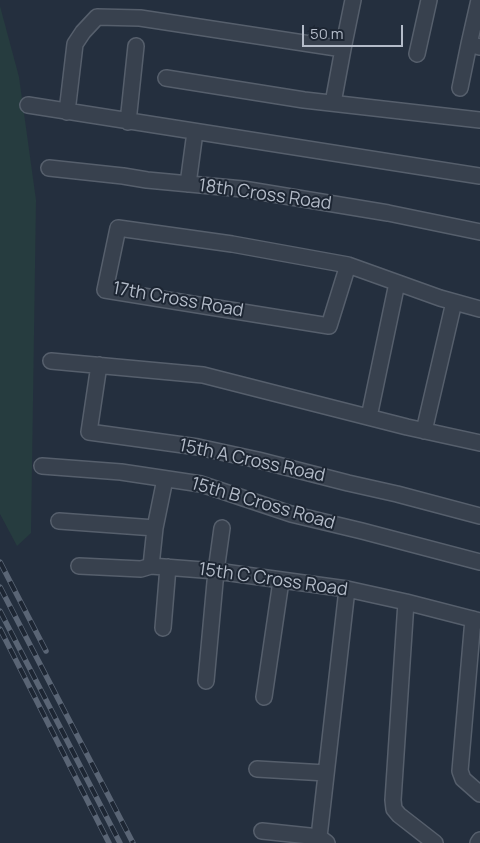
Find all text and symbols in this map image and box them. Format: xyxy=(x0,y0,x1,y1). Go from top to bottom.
scale bar xyxy=(305,15,406,47)
text: 50 m xyxy=(310,23,344,44)
street label: 18th Cross Road xyxy=(197,175,333,215)
street label: 17th Cross Road xyxy=(111,278,245,322)
street label: 15th A Cross Road xyxy=(177,435,327,487)
street label: 15th B Cross Road xyxy=(189,473,337,535)
street label: 15th C Cross Road xyxy=(197,559,349,601)

